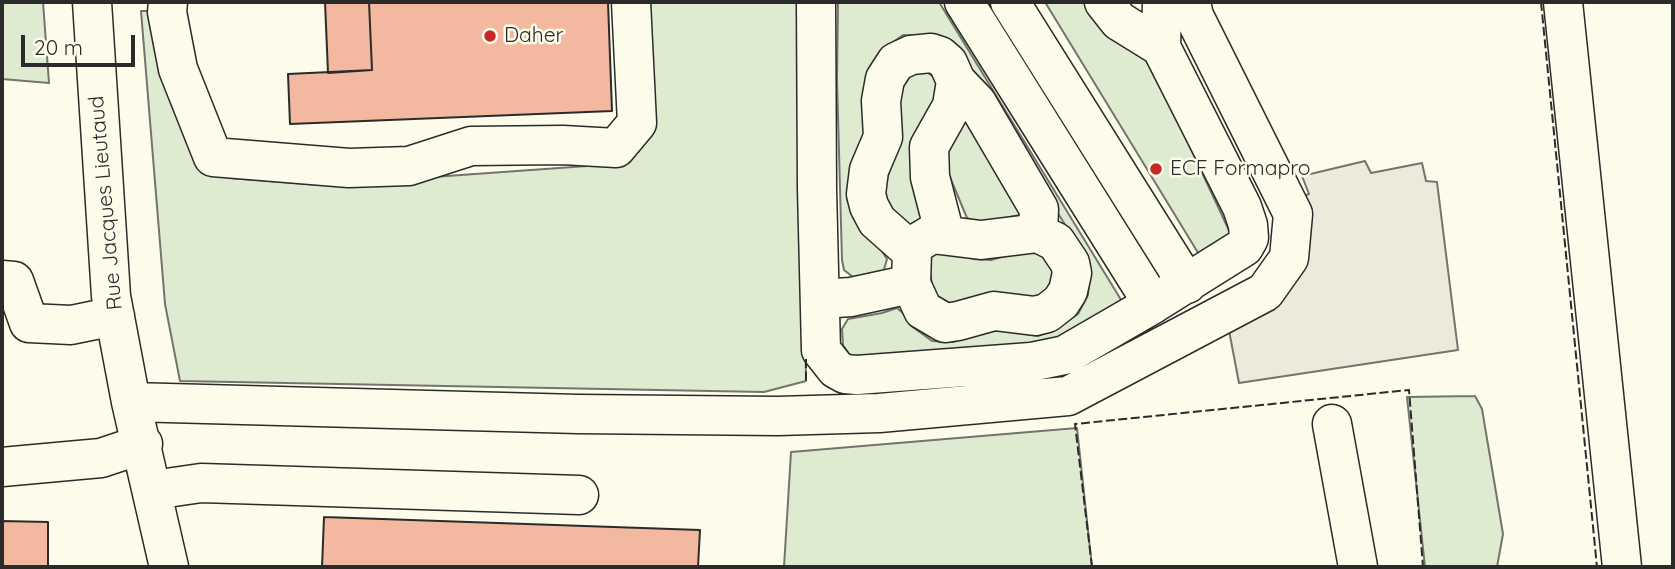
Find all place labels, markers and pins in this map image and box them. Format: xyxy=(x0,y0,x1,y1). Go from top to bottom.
place label: Daher xyxy=(504,23,564,49)
marker: Daher xyxy=(482,28,498,44)
place label: ECF Formapro xyxy=(1170,156,1311,182)
marker: ECF Formapro xyxy=(1148,161,1164,177)

